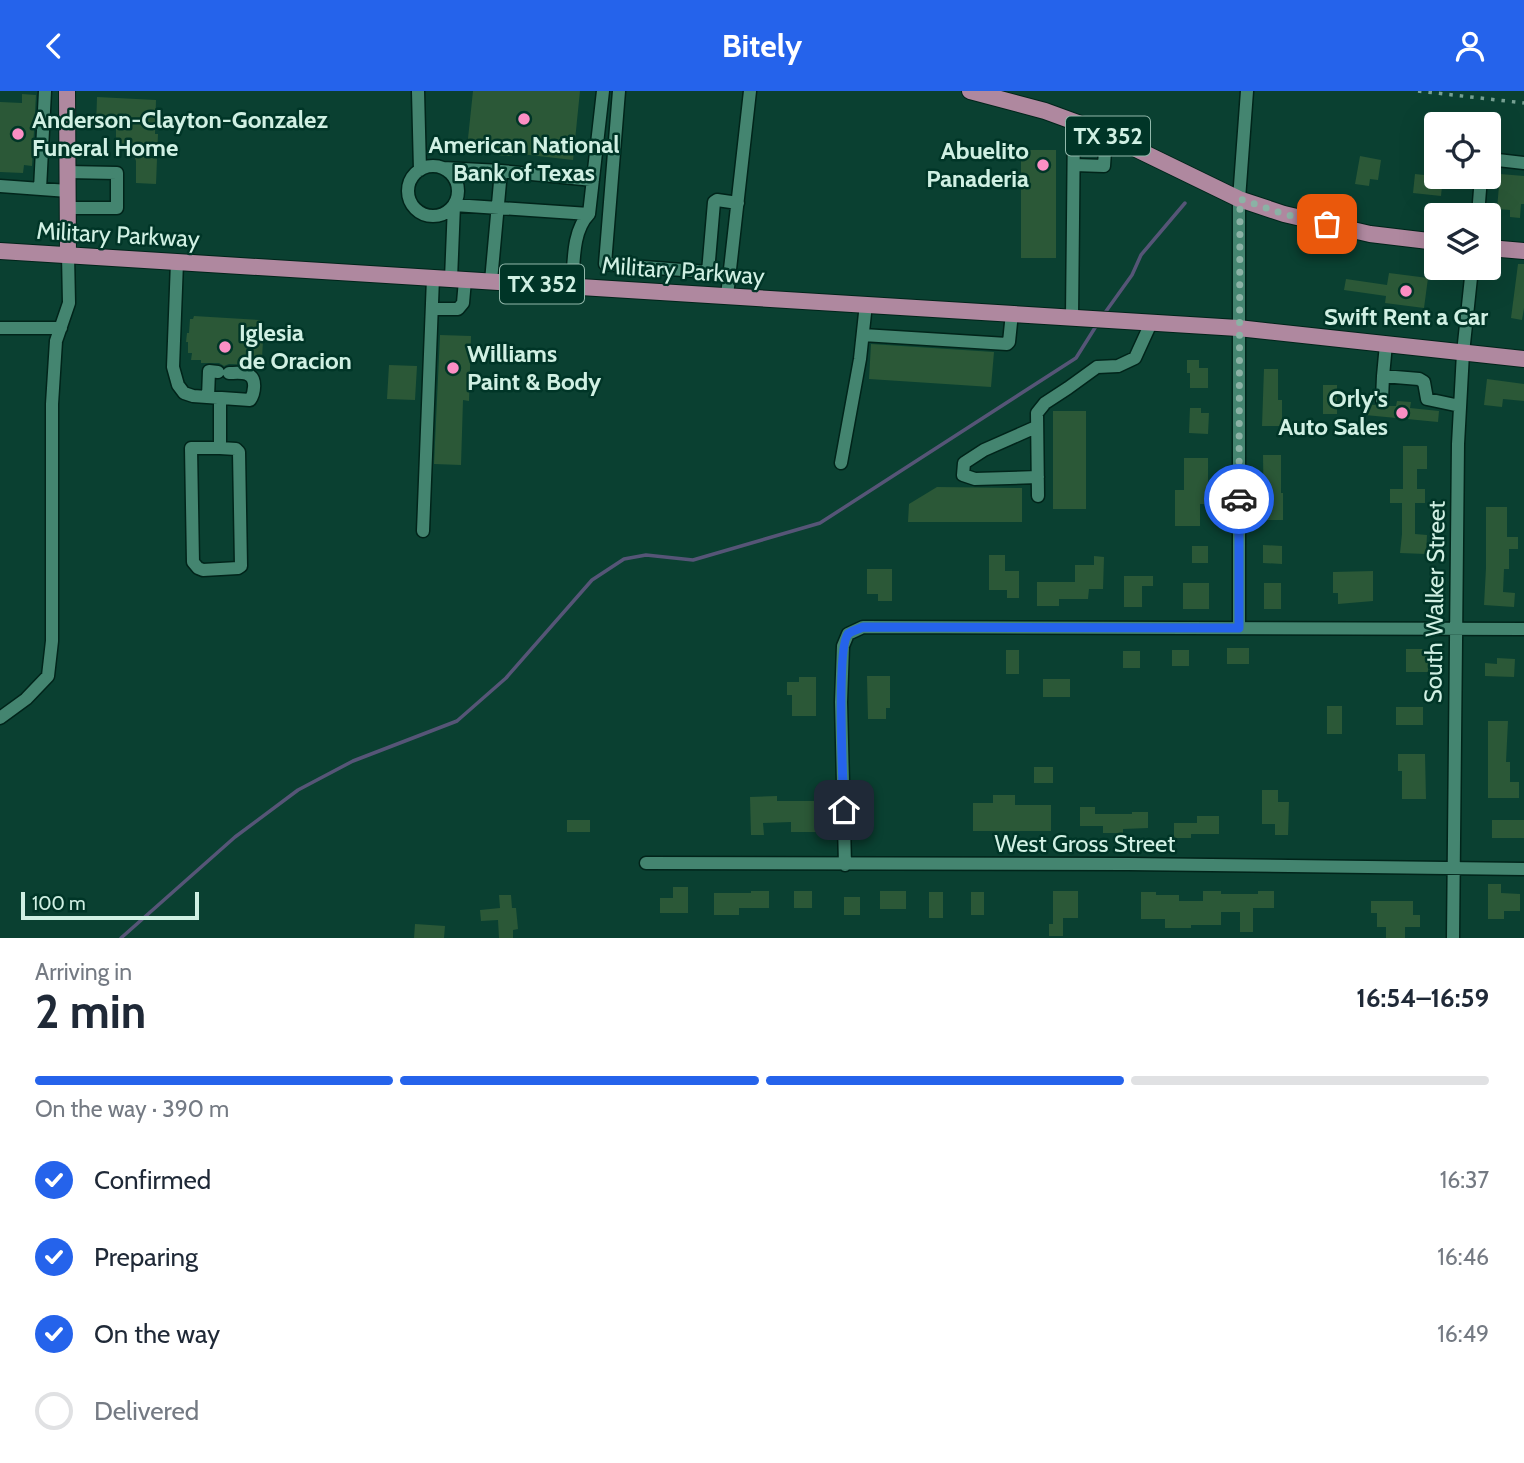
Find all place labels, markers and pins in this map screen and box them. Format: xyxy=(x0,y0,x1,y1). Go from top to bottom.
place label: Anderson-Clayton-Gonzalez Funeral Home xyxy=(32,105,328,162)
marker: American National Bank of Texas xyxy=(516,111,532,127)
marker: Anderson-Clayton-Gonzalez Funeral Home xyxy=(10,126,26,142)
place label: American National Bank of Texas xyxy=(428,130,620,187)
place label: Abuelito Panaderia xyxy=(926,136,1029,193)
marker: Abuelito Panaderia xyxy=(1035,157,1051,173)
pin xyxy=(1297,194,1357,254)
marker: Swift Rent a Car xyxy=(1398,283,1414,299)
place label: Swift Rent a Car xyxy=(1324,302,1488,331)
place label: Iglesia de Oracion xyxy=(239,318,352,375)
marker: Iglesia de Oracion xyxy=(217,339,233,355)
place label: Williams Paint & Body xyxy=(467,339,601,396)
marker: Williams Paint & Body xyxy=(445,360,461,376)
place label: Orly's Auto Sales xyxy=(1278,384,1388,441)
marker: Orly's Auto Sales xyxy=(1394,405,1410,421)
pin xyxy=(814,780,874,840)

